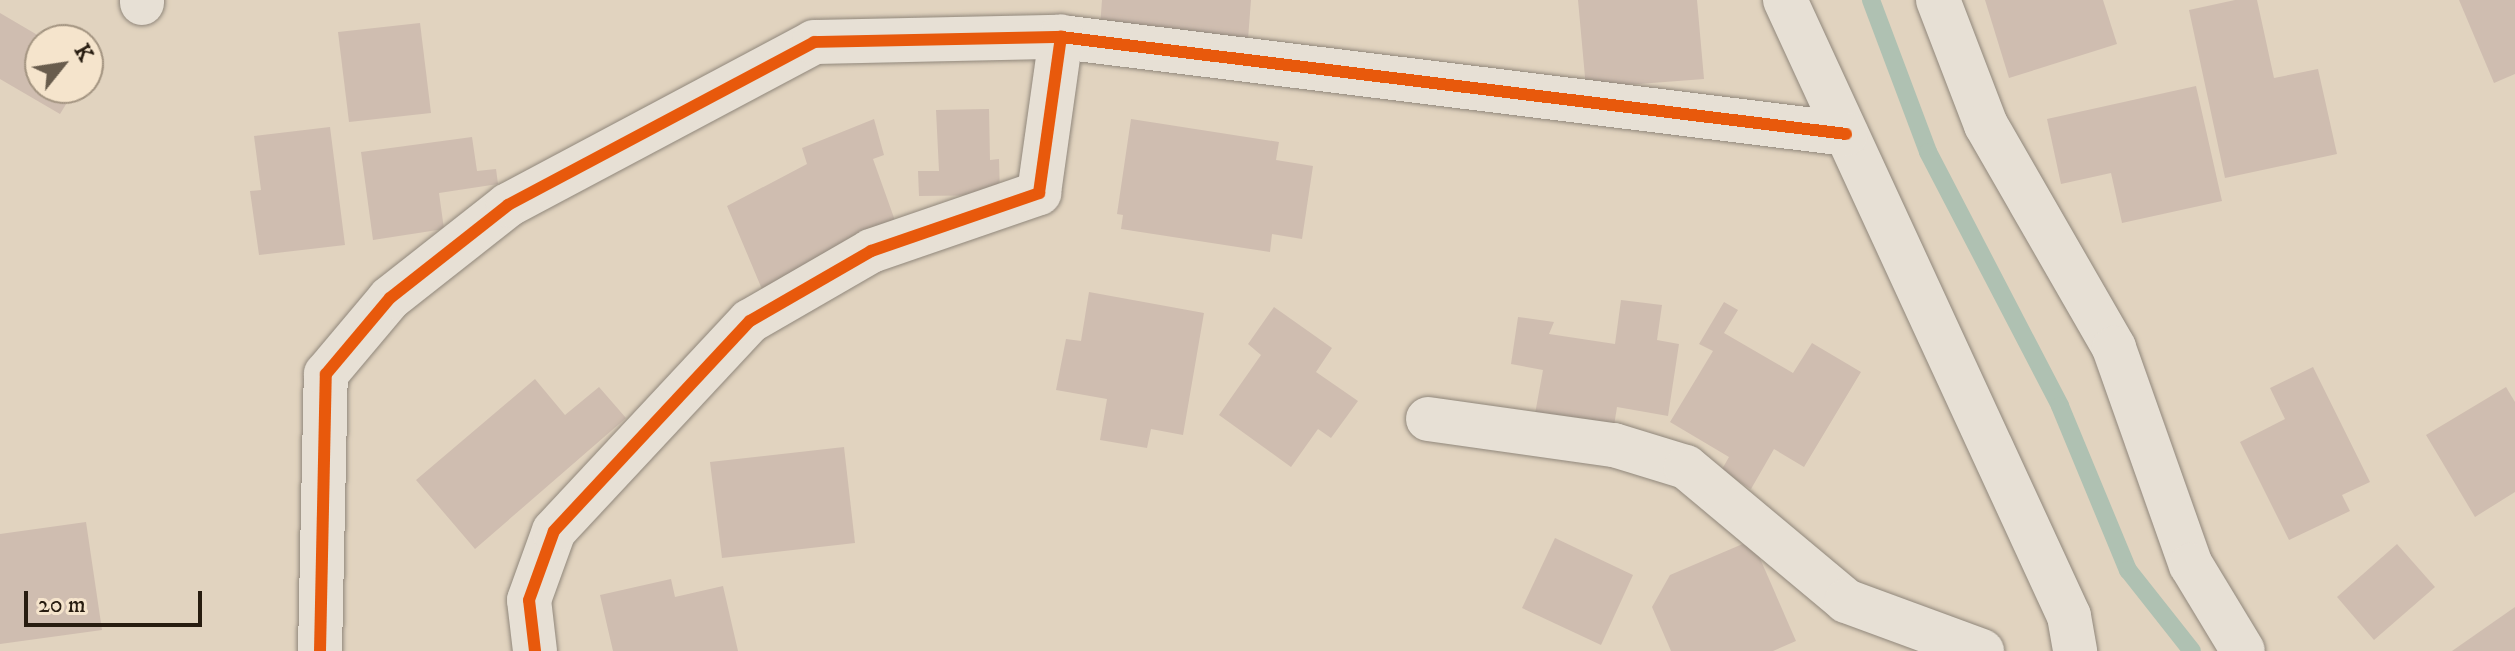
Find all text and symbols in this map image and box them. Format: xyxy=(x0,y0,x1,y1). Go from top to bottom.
north arrow xyxy=(24,24,104,104)
text: K xyxy=(68,39,99,66)
scale bar xyxy=(28,575,206,625)
text: 20 m xyxy=(38,590,86,620)

